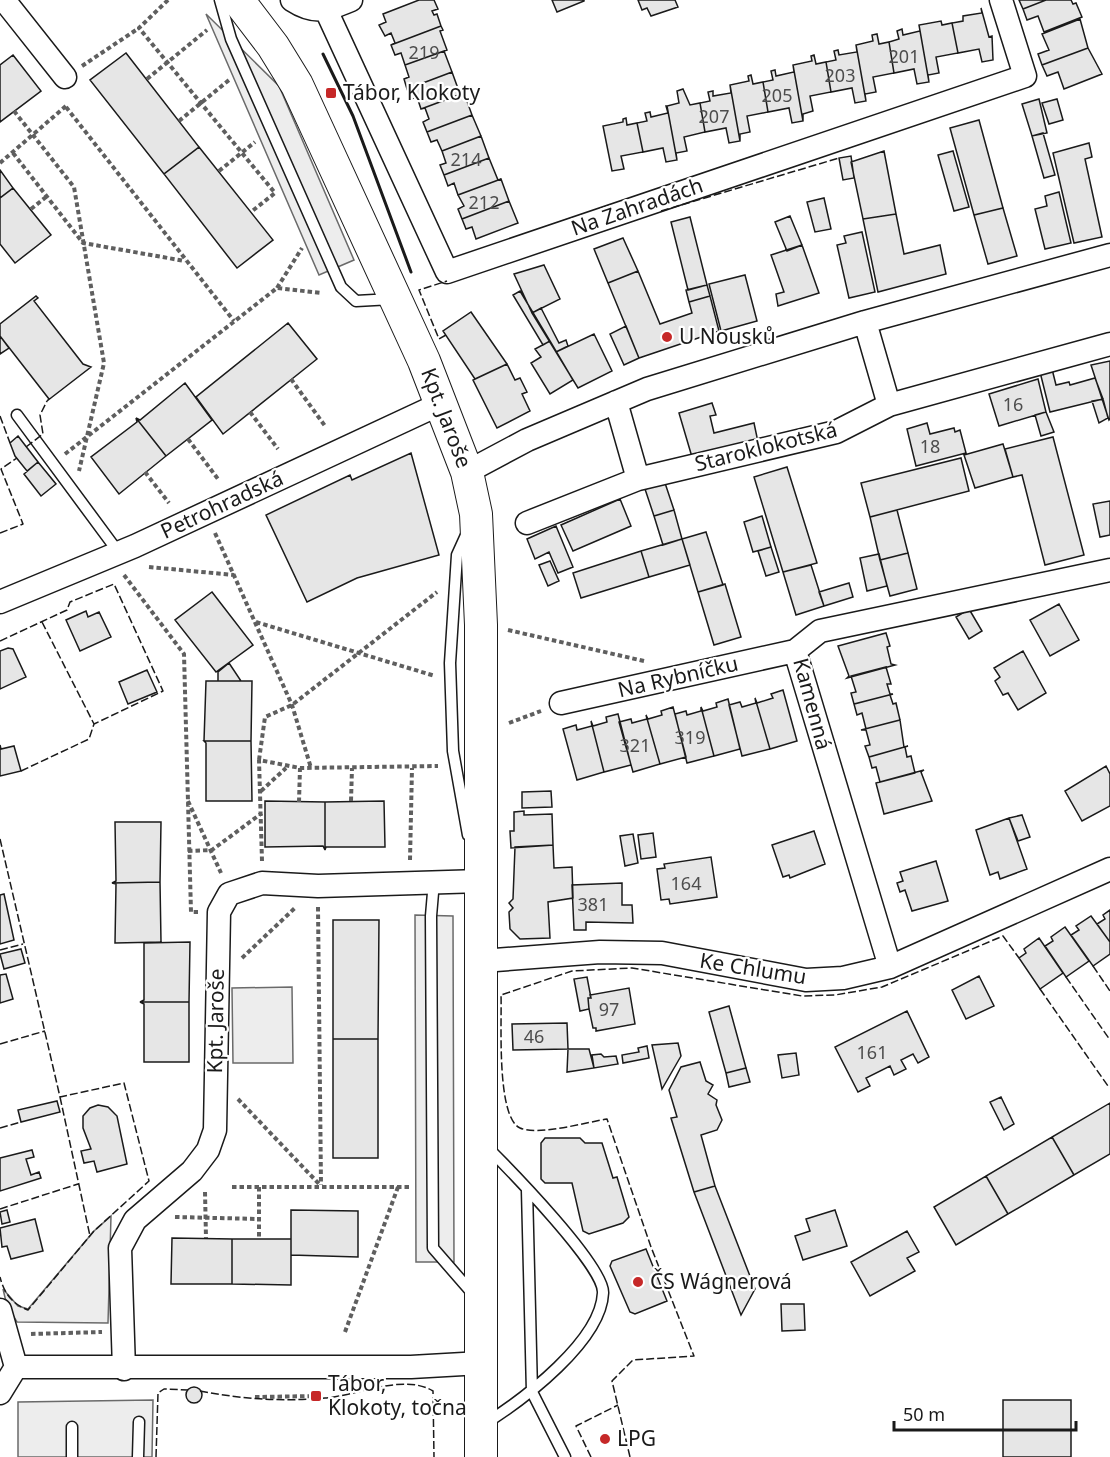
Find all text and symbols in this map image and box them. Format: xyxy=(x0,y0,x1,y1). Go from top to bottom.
house number: 219 xyxy=(409,40,439,64)
house number: 201 xyxy=(889,44,919,68)
house number: 203 xyxy=(825,63,855,87)
place label: Tábor, Klokoty xyxy=(343,78,480,106)
house number: 205 xyxy=(762,83,792,107)
marker: Tábor, Klokoty xyxy=(324,86,338,100)
house number: 207 xyxy=(699,104,729,128)
house number: 214 xyxy=(451,147,481,171)
street label: Na Zahradách xyxy=(567,170,706,242)
house number: 212 xyxy=(469,190,499,214)
place label: U Nousků xyxy=(679,322,776,350)
marker: U Nousků xyxy=(660,330,674,344)
street label: Kpt. Jaroše xyxy=(415,364,479,472)
house number: 16 xyxy=(1003,392,1023,416)
street label: Staroklokotská xyxy=(692,415,840,477)
house number: 18 xyxy=(920,434,940,458)
street label: Petrohradská xyxy=(156,463,287,545)
street label: Na Rybníčku xyxy=(615,649,741,703)
street label: Kamenná xyxy=(787,655,839,753)
house number: 319 xyxy=(675,725,705,749)
house number: 321 xyxy=(620,733,650,757)
house number: 164 xyxy=(671,871,701,895)
house number: 381 xyxy=(578,892,608,916)
street label: Ke Chlumu xyxy=(698,946,808,990)
street label: Kpt. Jaroše xyxy=(200,968,230,1074)
house number: 97 xyxy=(599,997,619,1021)
house number: 46 xyxy=(524,1024,544,1048)
house number: 161 xyxy=(857,1040,887,1064)
place label: ČS Wágnerová xyxy=(650,1267,792,1295)
marker: ČS Wágnerová xyxy=(631,1275,645,1289)
place label: Tábor, Klokoty, točna xyxy=(328,1369,467,1421)
marker: Tábor, Klokoty, točna xyxy=(309,1389,323,1403)
scale bar xyxy=(894,1394,1076,1432)
text: 50 m xyxy=(903,1402,945,1426)
place label: LPG xyxy=(617,1424,656,1452)
marker: LPG xyxy=(598,1432,612,1446)

